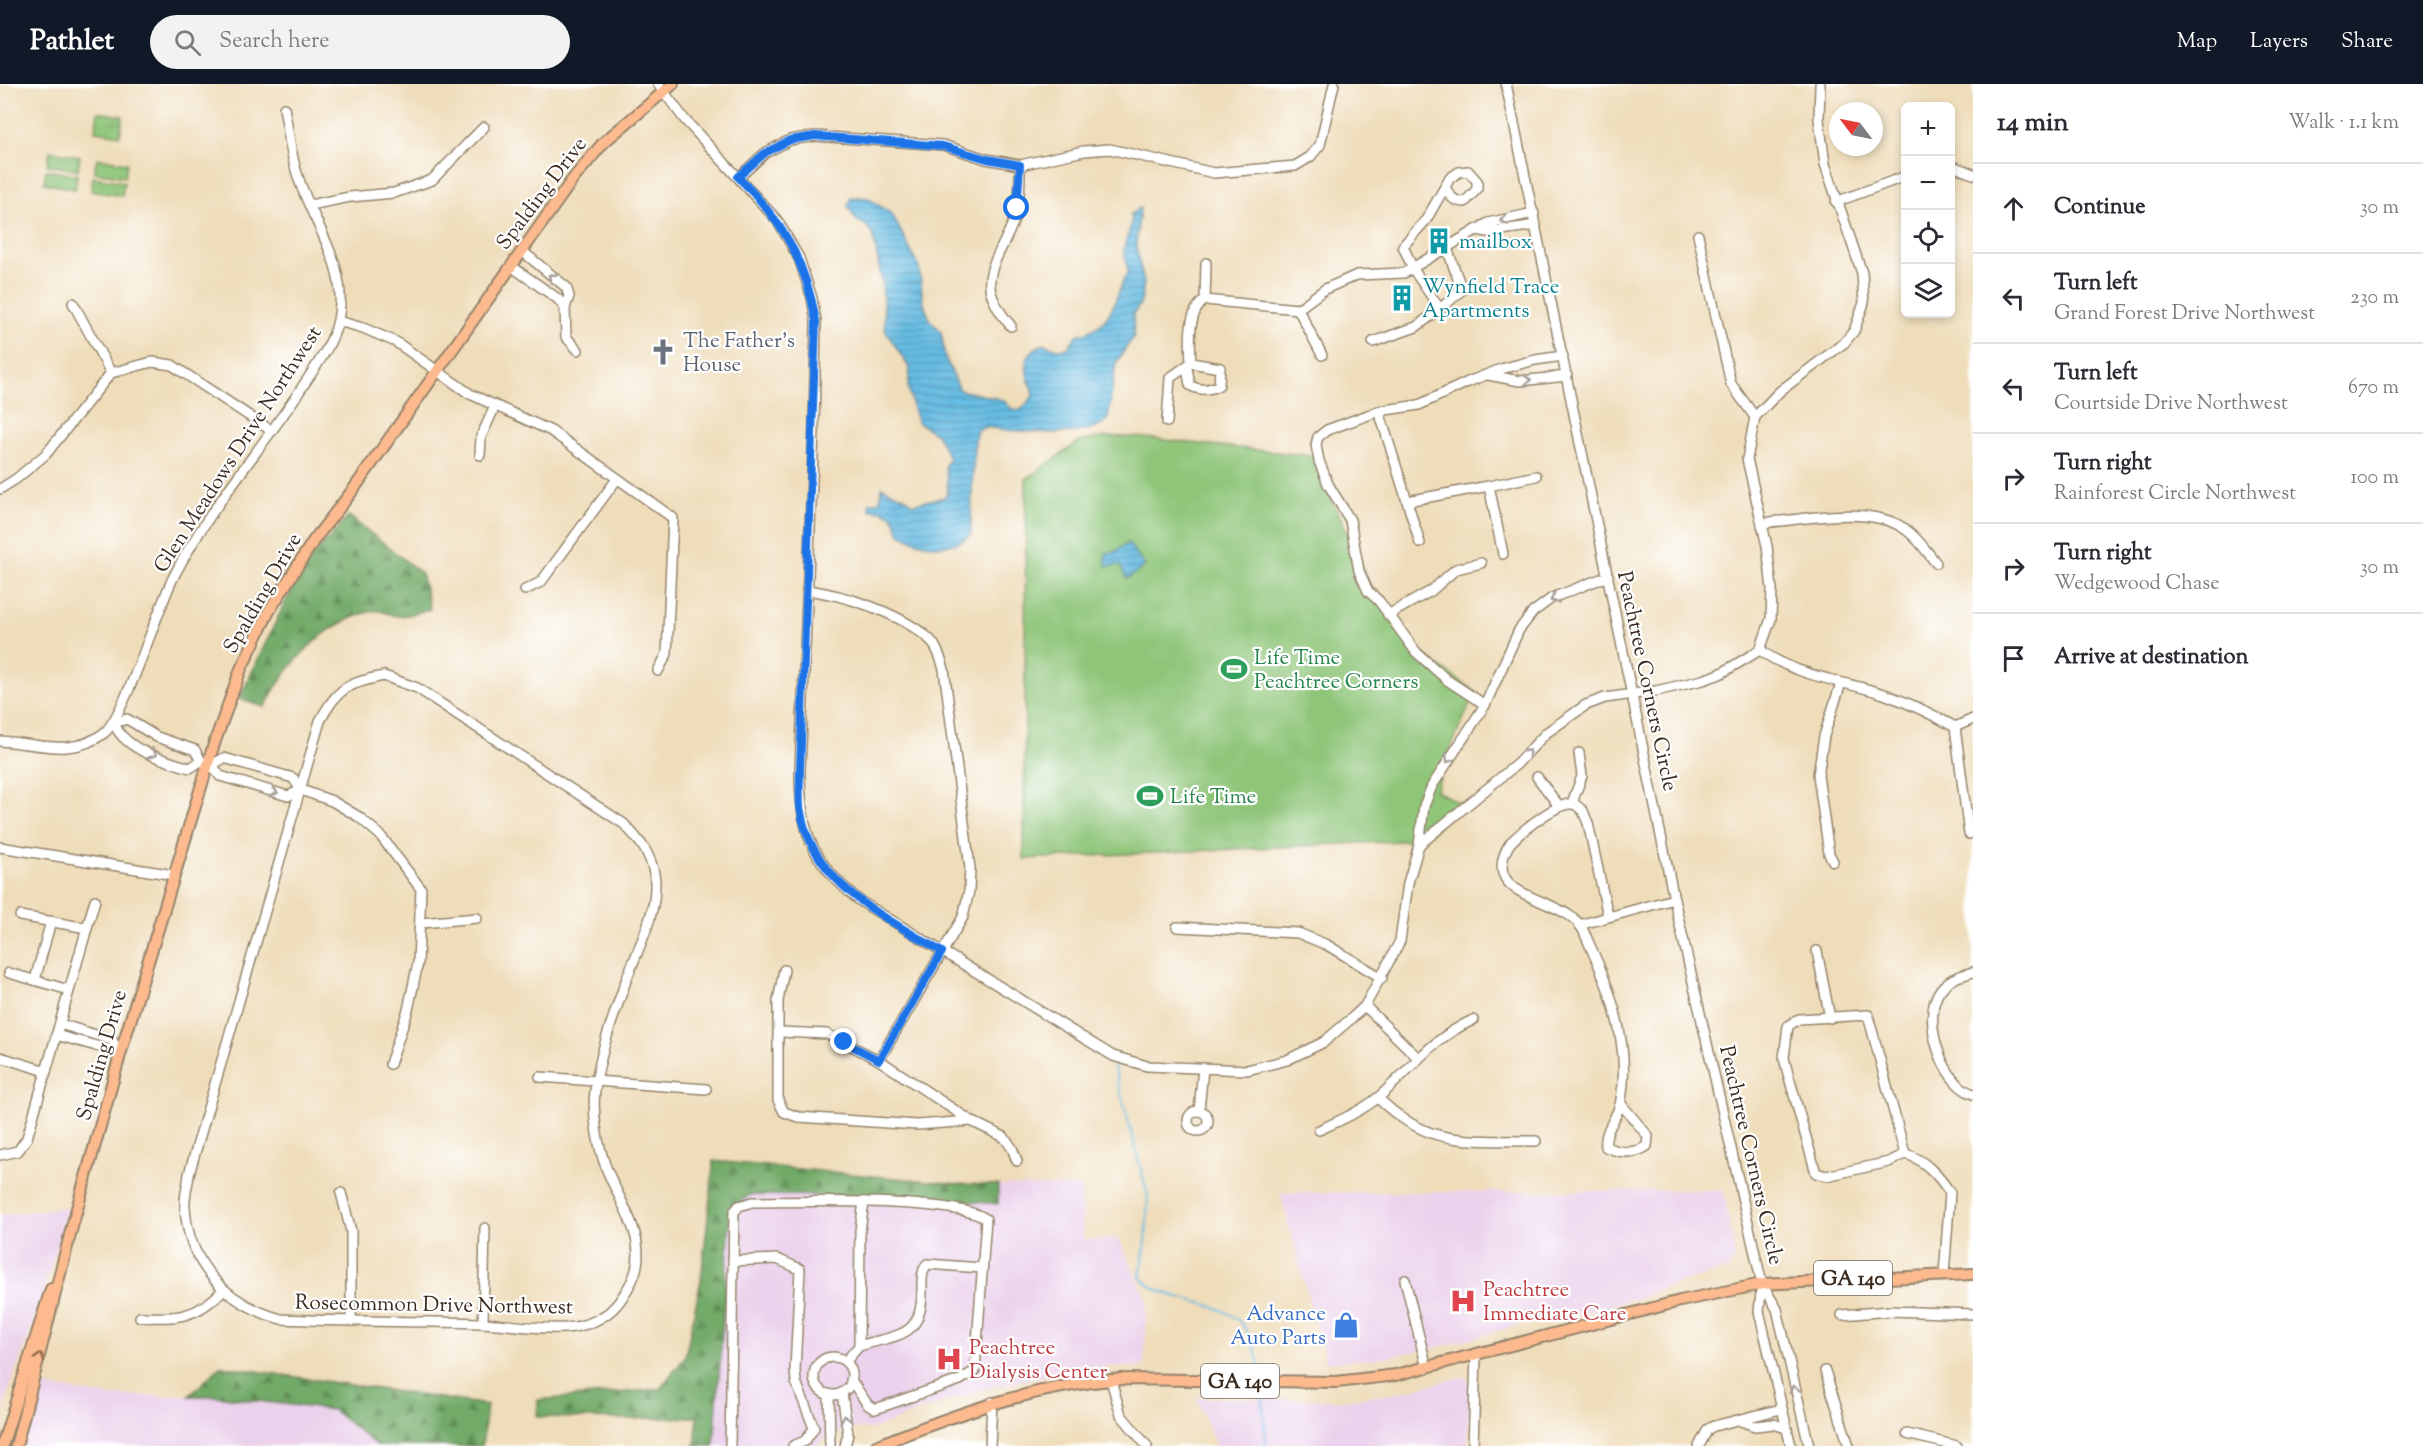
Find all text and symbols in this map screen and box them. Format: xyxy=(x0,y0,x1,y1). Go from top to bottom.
search box xyxy=(150,15,570,69)
text: Pathlet xyxy=(30,22,114,62)
icon: search xyxy=(171,26,204,59)
text: Search here xyxy=(219,26,329,58)
text: Map xyxy=(2177,27,2217,57)
text: Layers xyxy=(2250,27,2308,57)
text: Share xyxy=(2341,27,2393,57)
north arrow xyxy=(1829,102,1883,156)
map controls xyxy=(1901,102,1955,318)
button: + xyxy=(1901,102,1955,156)
text: 14 min xyxy=(1997,105,2069,142)
text: Walk · 1.1 km xyxy=(2288,109,2399,138)
street label: Spalding Drive xyxy=(490,131,595,257)
button: − xyxy=(1901,156,1955,210)
icon: ahead xyxy=(1997,192,2030,225)
text: Continue xyxy=(2054,192,2145,224)
route start xyxy=(1003,194,1029,220)
text: 30 m xyxy=(2360,194,2399,223)
button: locate xyxy=(1901,210,1955,264)
one-way arrow xyxy=(1499,213,1509,226)
building icon: mailbox xyxy=(1424,226,1454,256)
place label: mailbox xyxy=(1459,228,1532,258)
button: layers xyxy=(1901,264,1955,318)
text: Turn left xyxy=(2054,268,2137,300)
one-way arrow xyxy=(548,273,559,284)
place label: Wynfield Trace Apartments xyxy=(1422,273,1559,327)
icon: left xyxy=(1997,282,2030,315)
building icon: Wynfield Trace Apartments xyxy=(1387,283,1417,313)
text: 230 m xyxy=(2350,284,2399,313)
text: Grand Forest Drive Northwest xyxy=(2054,300,2315,329)
street label: Glen Meadows Drive Northwest xyxy=(147,321,330,579)
place label: The Father's House xyxy=(683,327,795,381)
church icon: The Father's House xyxy=(648,337,678,367)
text: Turn left xyxy=(2054,358,2137,390)
icon: left xyxy=(1997,372,2030,405)
one-way arrow xyxy=(1523,374,1532,387)
text: 670 m xyxy=(2348,374,2399,403)
text: Courtside Drive Northwest xyxy=(2054,390,2288,419)
text: Turn right xyxy=(2054,448,2151,480)
icon: right xyxy=(1997,462,2030,495)
text: 100 m xyxy=(2350,464,2399,493)
text: Rainforest Circle Northwest xyxy=(2054,480,2296,509)
street label: Spalding Drive xyxy=(217,528,310,660)
text: Turn right xyxy=(2054,538,2151,570)
icon: right xyxy=(1997,552,2030,585)
text: 30 m xyxy=(2360,554,2399,583)
street label: Peachtree Corners Circle xyxy=(1608,569,1684,794)
text: Wedgewood Chase xyxy=(2054,570,2219,599)
one-way arrow xyxy=(1550,592,1560,603)
icon: arrive xyxy=(1997,642,2030,675)
text: Arrive at destination xyxy=(2054,642,2249,674)
place label: Life Time Peachtree Corners xyxy=(1254,644,1419,698)
sports icon: Life Time Peachtree Corners xyxy=(1219,654,1249,684)
one-way arrow xyxy=(146,747,157,759)
one-way arrow xyxy=(1520,750,1531,760)
one-way arrow xyxy=(1445,752,1456,763)
sports icon: Life Time xyxy=(1135,781,1165,811)
place label: Life Time xyxy=(1170,783,1256,813)
one-way arrow xyxy=(269,785,279,797)
street label: Spalding Drive xyxy=(70,987,136,1124)
route end xyxy=(830,1028,856,1054)
street label: Peachtree Corners Circle xyxy=(1710,1043,1790,1268)
road number: GA 140 xyxy=(1814,1261,1892,1295)
place label: Peachtree Immediate Care xyxy=(1483,1276,1627,1330)
hospital icon: Peachtree Immediate Care xyxy=(1448,1286,1478,1316)
street label: Rosecommon Drive Northwest xyxy=(295,1289,573,1323)
place label: Advance Auto Parts xyxy=(1230,1300,1326,1354)
shop icon: Advance Auto Parts xyxy=(1331,1310,1361,1340)
place label: Peachtree Dialysis Center xyxy=(969,1334,1108,1388)
hospital icon: Peachtree Dialysis Center xyxy=(934,1344,964,1374)
one-way arrow xyxy=(33,1352,46,1362)
road number: GA 140 xyxy=(1201,1364,1279,1398)
one-way arrow xyxy=(1789,1385,1802,1395)
one-way arrow xyxy=(839,1415,852,1425)

